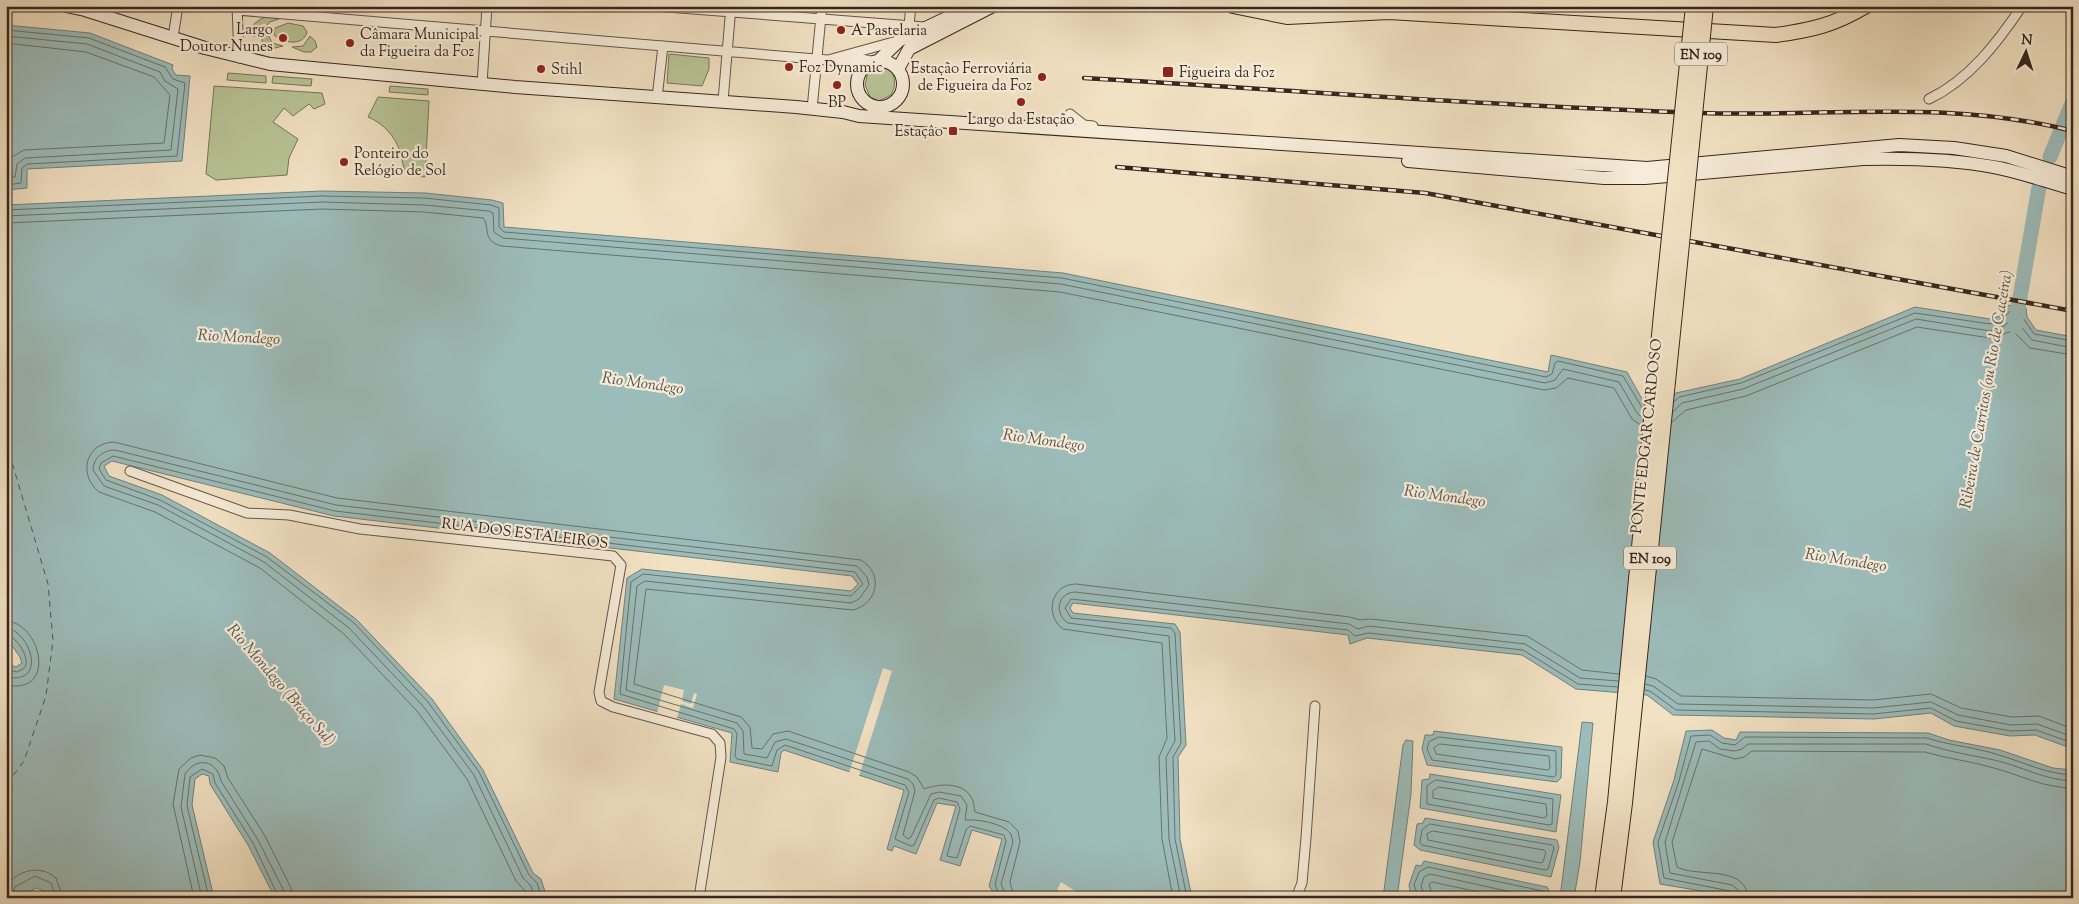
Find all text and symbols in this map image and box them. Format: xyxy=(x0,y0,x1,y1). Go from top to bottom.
place label: Largo Doutor Nunes xyxy=(180,20,273,58)
place label: A Pastelaria xyxy=(851,21,927,42)
marker: A Pastelaria xyxy=(835,24,847,36)
place label: Câmara Municipal da Figueira da Foz xyxy=(360,25,479,63)
north arrow xyxy=(2002,28,2052,78)
text: N xyxy=(2020,31,2033,51)
marker: Largo Doutor Nunes xyxy=(277,32,289,44)
marker: Câmara Municipal da Figueira da Foz xyxy=(344,37,356,49)
road number: EN 109 xyxy=(1675,42,1727,66)
place label: Foz Dynamic xyxy=(799,58,883,79)
place label: Estação Ferroviária de Figueira da Foz xyxy=(911,59,1032,97)
place label: Stihl xyxy=(551,60,582,81)
marker: Foz Dynamic xyxy=(783,61,795,73)
marker: Stihl xyxy=(535,63,547,75)
place label: Figueira da Foz xyxy=(1179,63,1275,84)
marker: Figueira da Foz xyxy=(1161,65,1175,79)
marker: Estação Ferroviária de Figueira da Foz xyxy=(1036,71,1048,83)
marker: BP xyxy=(831,79,843,91)
place label: BP xyxy=(828,93,846,114)
marker: Largo da Estação xyxy=(1015,96,1027,108)
place label: Largo da Estação xyxy=(967,110,1075,131)
place label: Estaçâo xyxy=(895,122,943,143)
marker: Estaçâo xyxy=(947,125,959,137)
place label: Ponteiro do Relógio de Sol xyxy=(354,144,446,182)
marker: Ponteiro do Relógio de Sol xyxy=(338,156,350,168)
water label: Ribeira de Carritos (ou Rio de Caceira) xyxy=(1955,268,2020,510)
water label: Rio Mondego xyxy=(197,325,281,352)
street label: PONTE EDGAR CARDOSO xyxy=(1627,337,1668,535)
water label: Rio Mondego xyxy=(600,367,685,402)
water label: Rio Mondego xyxy=(1001,424,1086,459)
water label: Rio Mondego xyxy=(1402,480,1487,515)
street label: RUA DOS ESTALEIROS xyxy=(440,514,609,555)
water label: Rio Mondego xyxy=(1803,544,1888,579)
road number: EN 109 xyxy=(1624,546,1676,570)
water label: Rio Mondego (Braço Sul) xyxy=(220,619,340,752)

